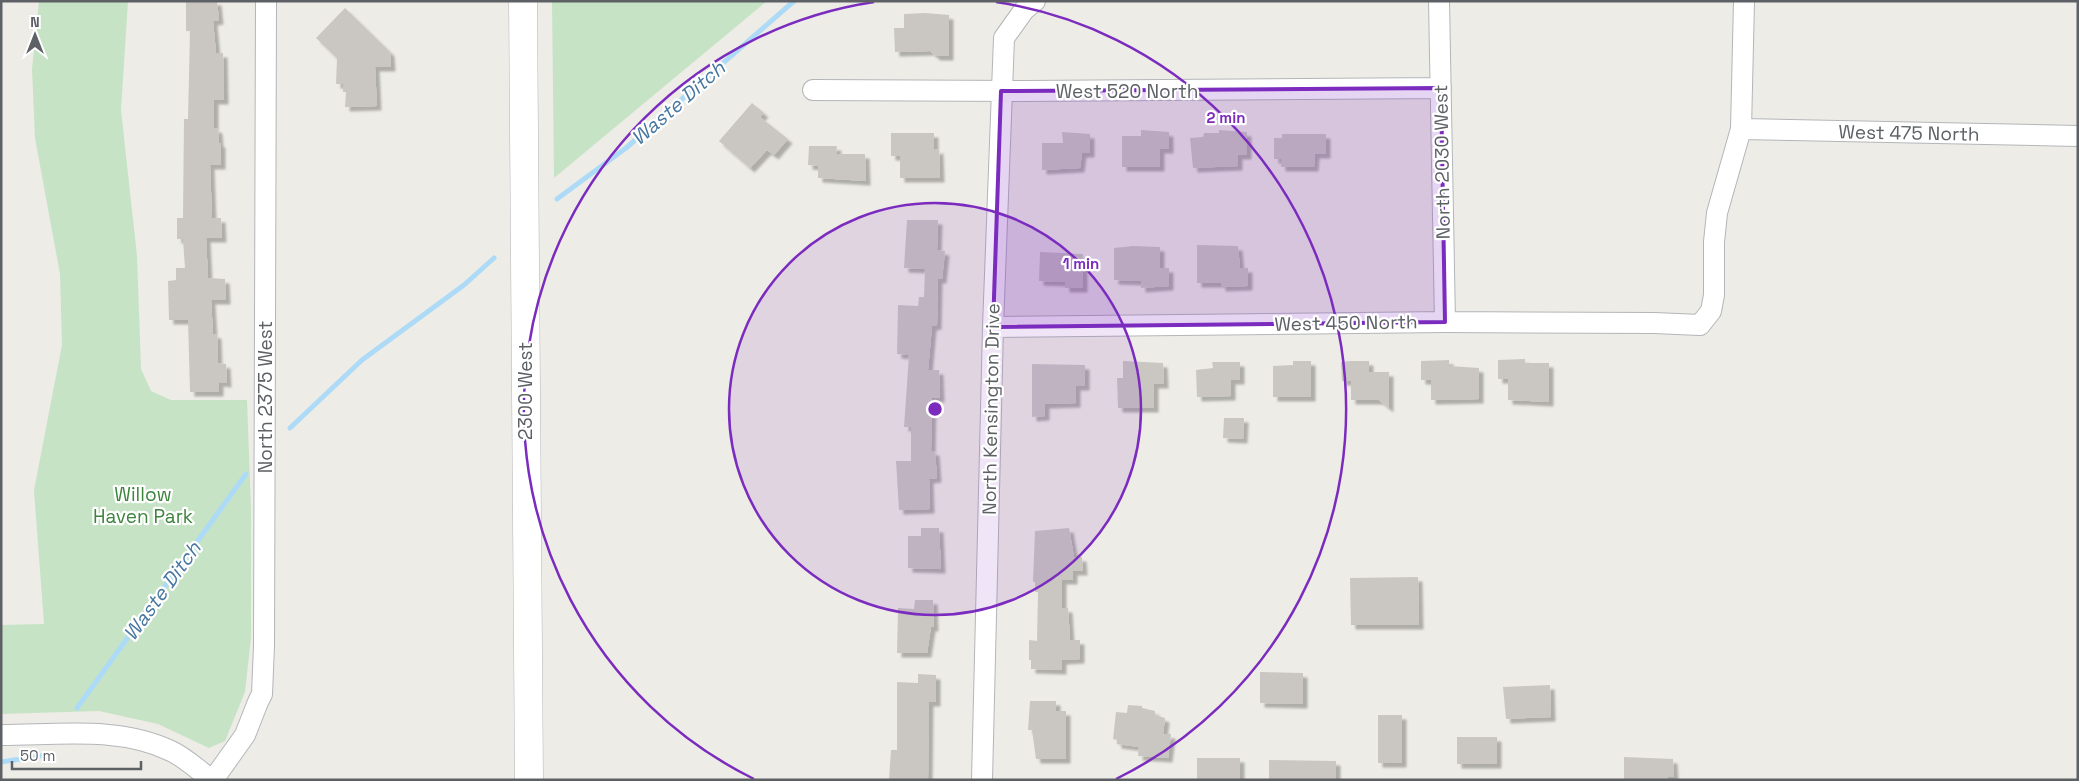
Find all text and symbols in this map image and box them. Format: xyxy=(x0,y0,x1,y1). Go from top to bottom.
north arrow xyxy=(10,10,60,60)
text: N xyxy=(30,13,40,31)
water label: Waste Ditch xyxy=(626,55,731,151)
street label: West 520 North xyxy=(1056,79,1198,104)
street label: North 2030 West xyxy=(1428,84,1456,240)
text: 2 min xyxy=(1207,108,1245,127)
street label: West 475 North xyxy=(1838,119,1980,147)
text: 1 min xyxy=(1063,254,1099,273)
street label: North Kensington Drive xyxy=(977,303,1005,515)
street label: West 450 North xyxy=(1274,309,1418,337)
street label: North 2375 West xyxy=(253,321,278,473)
street label: 2300 West xyxy=(513,342,538,440)
centre of rings xyxy=(926,400,944,418)
park label: Willow Haven Park xyxy=(93,482,193,529)
water label: Waste Ditch xyxy=(117,536,207,646)
scale bar xyxy=(12,738,141,770)
text: 50 m xyxy=(20,746,55,765)

